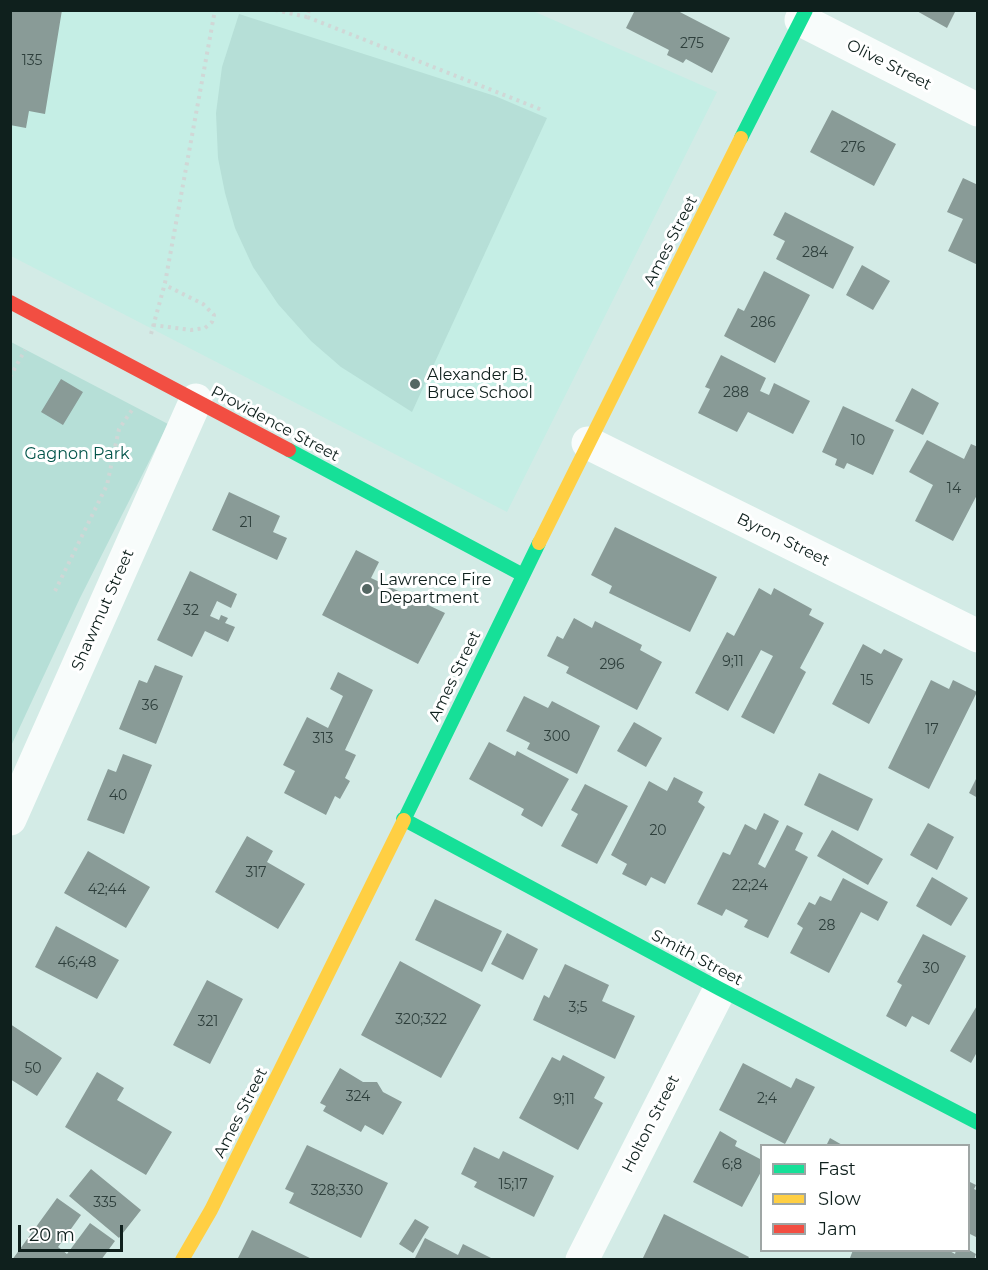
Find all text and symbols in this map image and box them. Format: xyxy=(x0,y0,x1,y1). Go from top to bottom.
street label: Olive Street xyxy=(843,35,935,95)
house number: 275 xyxy=(680,36,704,52)
house number: 135 xyxy=(22,53,42,69)
house number: 276 xyxy=(841,140,865,156)
street label: Ames Street xyxy=(640,193,702,289)
house number: 284 xyxy=(802,245,828,261)
house number: 286 xyxy=(750,315,776,331)
place label: Alexander B. Bruce School xyxy=(427,365,533,403)
marker: Alexander B. Bruce School xyxy=(408,377,422,391)
street label: Providence Street xyxy=(208,382,342,466)
house number: 288 xyxy=(723,385,749,401)
house number: 10 xyxy=(851,433,865,449)
park label: Gagnon Park xyxy=(24,444,130,464)
house number: 14 xyxy=(947,481,961,497)
street label: Byron Street xyxy=(734,509,832,571)
house number: 21 xyxy=(239,515,253,531)
street label: Shawmut Street xyxy=(68,546,138,674)
place label: Lawrence Fire Department xyxy=(379,570,491,608)
marker: Lawrence Fire Department xyxy=(360,582,374,596)
house number: 32 xyxy=(183,603,199,619)
street label: Ames Street xyxy=(425,628,485,724)
house number: 9;11 xyxy=(722,654,744,670)
house number: 296 xyxy=(599,657,625,673)
house number: 15 xyxy=(861,673,873,689)
house number: 36 xyxy=(142,698,158,714)
house number: 17 xyxy=(925,722,939,738)
house number: 300 xyxy=(544,729,570,745)
house number: 313 xyxy=(313,731,333,747)
house number: 40 xyxy=(109,788,127,804)
house number: 20 xyxy=(649,823,667,839)
house number: 317 xyxy=(245,865,267,881)
house number: 22;24 xyxy=(732,878,768,894)
house number: 42;44 xyxy=(88,882,126,898)
house number: 28 xyxy=(819,918,835,934)
street label: Smith Street xyxy=(648,926,746,990)
house number: 46;48 xyxy=(57,955,97,971)
house number: 30 xyxy=(922,961,940,977)
house number: 3;5 xyxy=(569,1000,587,1016)
house number: 320;322 xyxy=(395,1012,447,1028)
house number: 321 xyxy=(198,1014,218,1030)
house number: 50 xyxy=(24,1061,42,1077)
street label: Ames Street xyxy=(210,1065,272,1161)
street label: Holton Street xyxy=(618,1072,684,1176)
house number: 324 xyxy=(346,1089,370,1105)
house number: 2;4 xyxy=(757,1091,777,1107)
house number: 9;11 xyxy=(553,1092,575,1108)
legend xyxy=(760,1144,970,1252)
house number: 6;8 xyxy=(722,1157,742,1173)
text: Fast xyxy=(818,1158,856,1180)
house number: 15;17 xyxy=(498,1177,528,1193)
house number: 328;330 xyxy=(311,1183,363,1199)
text: Slow xyxy=(818,1188,861,1210)
house number: 335 xyxy=(93,1195,117,1211)
scale bar xyxy=(21,1213,126,1251)
text: Jam xyxy=(818,1218,857,1240)
text: 20 m xyxy=(29,1224,75,1246)

